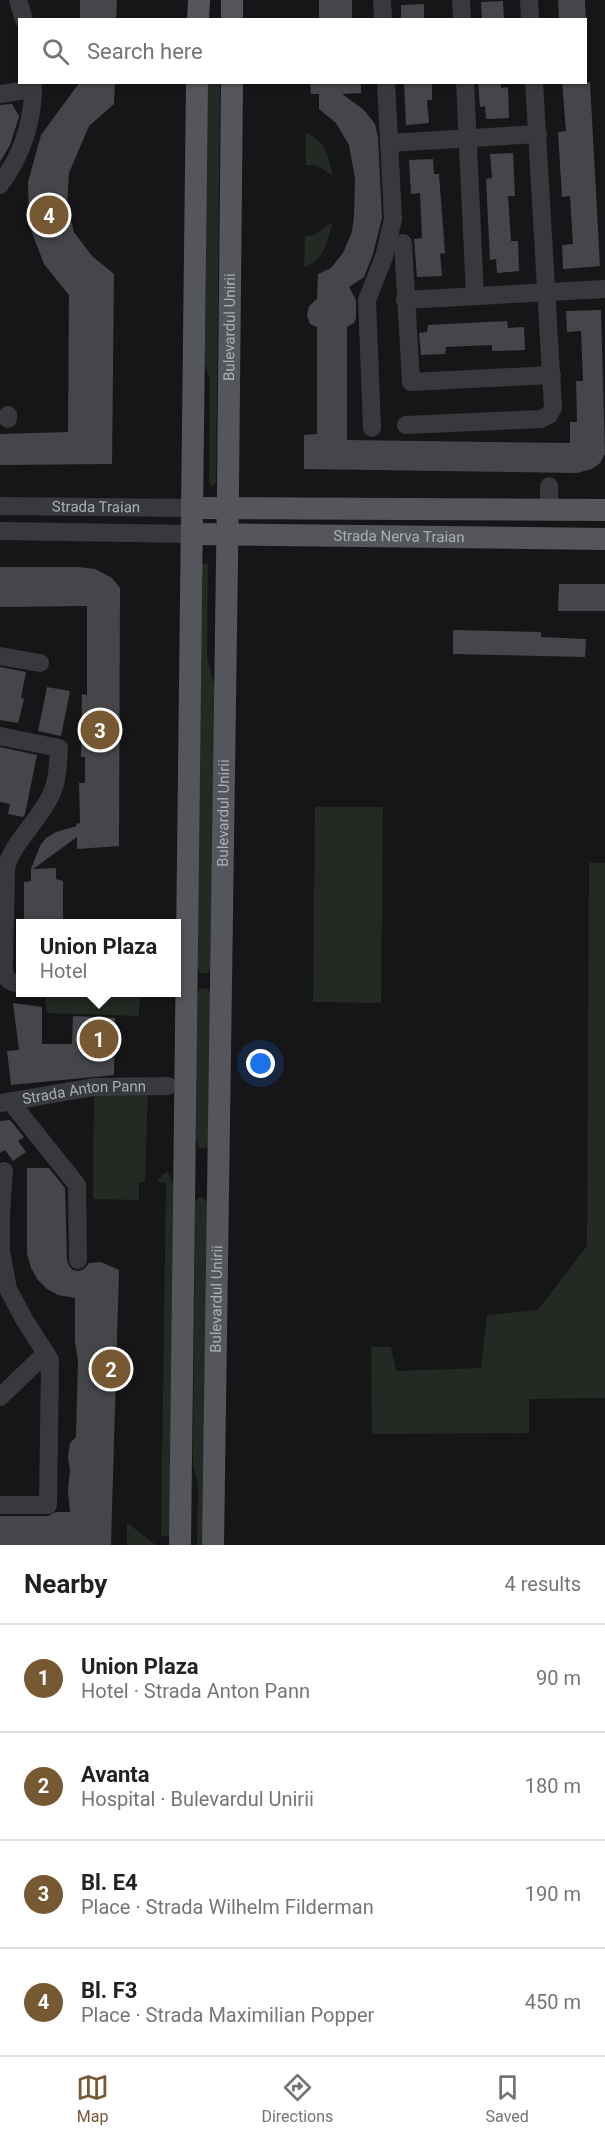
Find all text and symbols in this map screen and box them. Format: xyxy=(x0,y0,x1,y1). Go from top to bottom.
search box xyxy=(18,18,587,84)
icon: search xyxy=(39,35,72,68)
text: Search here xyxy=(87,39,203,64)
pin: 4 xyxy=(29,192,68,238)
street label: Bulevardul Unirii xyxy=(220,273,239,381)
street label: Strada Traian xyxy=(52,498,140,516)
street label: Strada Nerva Traian xyxy=(333,527,465,546)
pin: 3 xyxy=(80,708,120,752)
street label: Bulevardul Unirii xyxy=(214,759,233,867)
popup xyxy=(16,919,181,997)
text: Union Plaza xyxy=(40,934,157,959)
text: Hotel xyxy=(40,959,87,983)
pin: 1 xyxy=(80,1016,118,1062)
your location xyxy=(246,1049,275,1078)
street label: Strada Anton Pann xyxy=(21,1077,146,1108)
street label: Bulevardul Unirii xyxy=(207,1245,226,1353)
pin: 2 xyxy=(92,1346,130,1392)
text: Nearby xyxy=(24,1569,107,1599)
text: 4 results xyxy=(505,1572,581,1596)
text: Union Plaza xyxy=(81,1654,199,1679)
text: 1 xyxy=(38,1666,49,1690)
text: 90 m xyxy=(536,1666,581,1690)
text: Hotel · Strada Anton Pann xyxy=(81,1679,310,1703)
text: Avanta xyxy=(81,1762,150,1787)
text: 2 xyxy=(38,1774,49,1798)
text: 180 m xyxy=(525,1774,581,1798)
text: Hospital · Bulevardul Unirii xyxy=(81,1787,314,1811)
text: Bl. E4 xyxy=(81,1870,138,1895)
text: 3 xyxy=(38,1882,49,1906)
text: 190 m xyxy=(525,1882,581,1906)
text: Place · Strada Wilhelm Filderman xyxy=(81,1895,374,1919)
text: Bl. F3 xyxy=(81,1978,137,2003)
text: 4 xyxy=(38,1990,49,2014)
text: 450 m xyxy=(525,1990,581,2014)
text: Place · Strada Maximilian Popper xyxy=(81,2003,374,2027)
tab: Map xyxy=(76,2071,109,2126)
tab: Directions xyxy=(261,2071,333,2126)
tab: Saved xyxy=(486,2071,529,2126)

